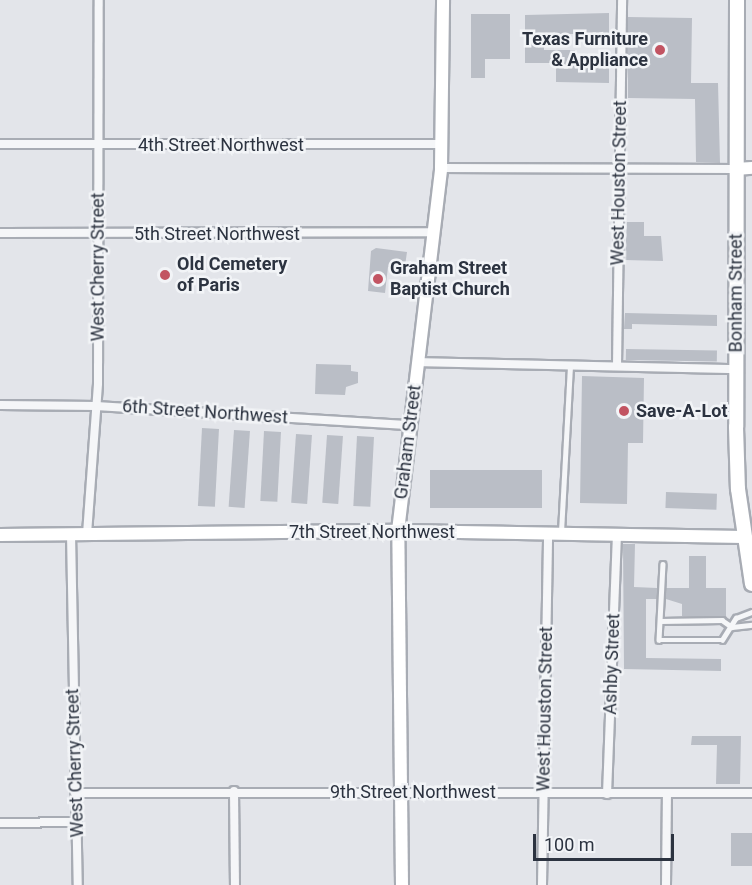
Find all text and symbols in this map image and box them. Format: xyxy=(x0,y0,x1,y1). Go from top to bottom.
place label: Texas Furniture & Appliance xyxy=(522,29,648,72)
marker: Texas Furniture & Appliance xyxy=(653,43,667,57)
street label: West Houston Street xyxy=(607,100,631,266)
street label: 4th Street Northwest xyxy=(138,134,304,156)
street label: West Cherry Street xyxy=(87,193,109,341)
street label: 5th Street Northwest xyxy=(134,223,300,245)
street label: Bonham Street xyxy=(725,234,747,352)
place label: Old Cemetery of Paris xyxy=(177,254,287,296)
place label: Graham Street Baptist Church xyxy=(390,258,510,300)
marker: Old Cemetery of Paris xyxy=(158,268,172,282)
marker: Graham Street Baptist Church xyxy=(371,272,385,286)
street label: Graham Street xyxy=(390,383,426,501)
street label: 6th Street Northwest xyxy=(121,395,289,429)
place label: Save-A-Lot xyxy=(636,400,728,422)
marker: Save-A-Lot xyxy=(617,404,631,418)
street label: 7th Street Northwest xyxy=(289,521,455,543)
street label: Ashby Street xyxy=(599,613,625,715)
street label: West Houston Street xyxy=(533,626,557,792)
street label: West Cherry Street xyxy=(62,688,88,838)
street label: 9th Street Northwest xyxy=(330,781,496,803)
scale bar xyxy=(536,822,677,860)
text: 100 m xyxy=(544,834,595,855)

